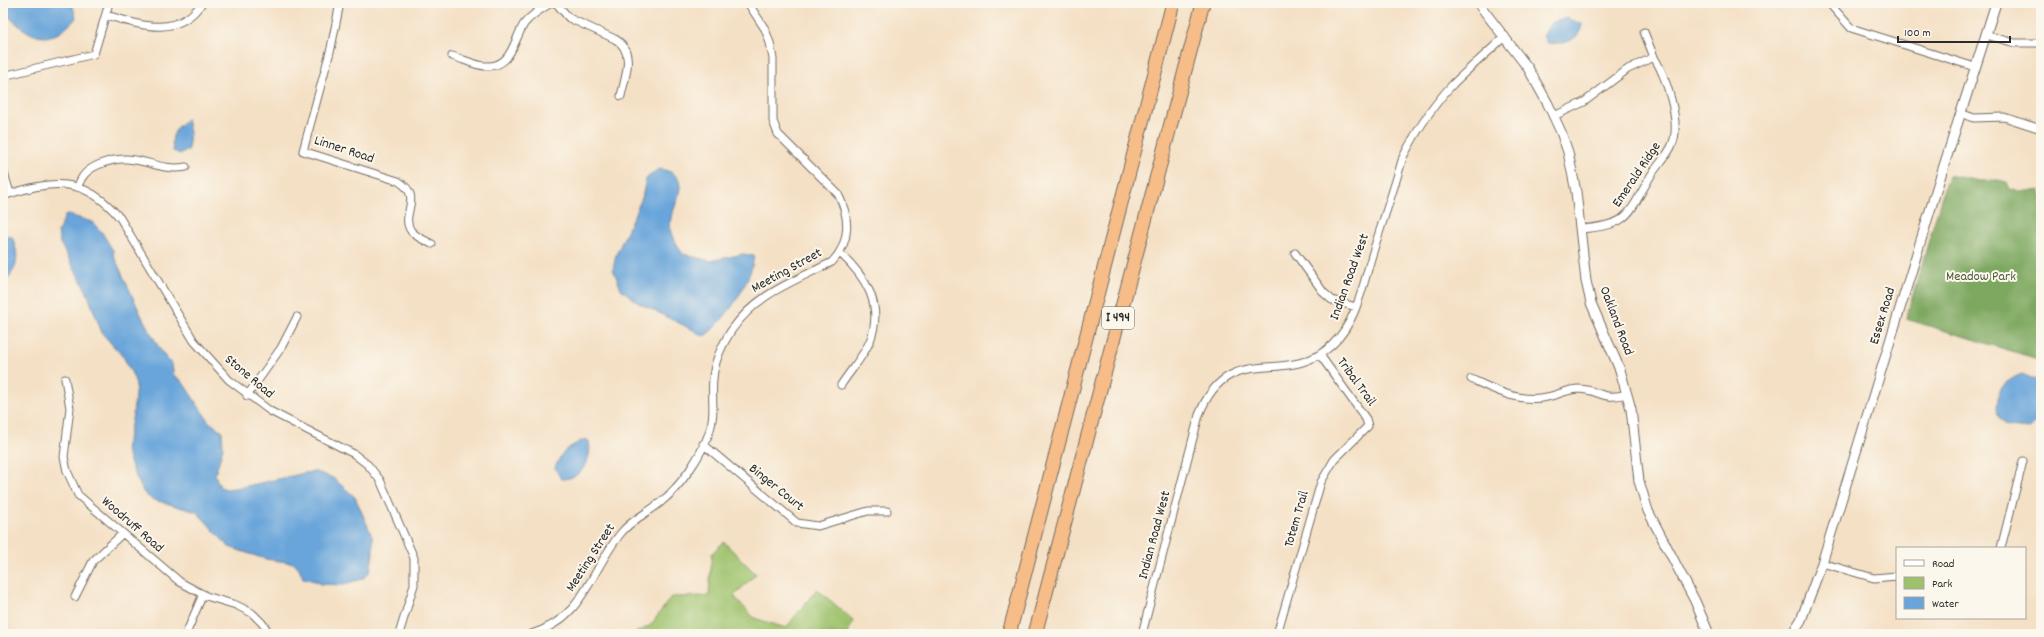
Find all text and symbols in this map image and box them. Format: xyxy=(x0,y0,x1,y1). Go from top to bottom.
scale bar xyxy=(1898,18,2010,44)
text: 100 m xyxy=(1904,25,1931,42)
street label: Linner Road xyxy=(311,131,377,169)
street label: Emerald Ridge xyxy=(1608,138,1666,212)
street label: Indian Road West xyxy=(1325,231,1375,323)
street label: Meeting Street xyxy=(748,243,826,299)
park label: Meadow Park xyxy=(1946,267,2016,287)
street label: Oakland Road xyxy=(1594,283,1638,359)
street label: Essex Road xyxy=(1865,285,1901,347)
road number: I 494 xyxy=(1102,307,1134,329)
street label: Stone Road xyxy=(220,350,278,404)
street label: Tribal Trail xyxy=(1332,354,1381,411)
street label: Binger Court xyxy=(744,459,808,517)
street label: Totem Trail xyxy=(1279,488,1315,550)
street label: Indian Road West xyxy=(1134,489,1176,581)
street label: Woodruff Road xyxy=(96,492,168,558)
street label: Meeting Street xyxy=(561,520,621,596)
legend xyxy=(1896,547,2026,619)
text: Road xyxy=(1932,556,1954,573)
text: Park xyxy=(1932,576,1953,593)
text: Water xyxy=(1932,596,1959,613)

